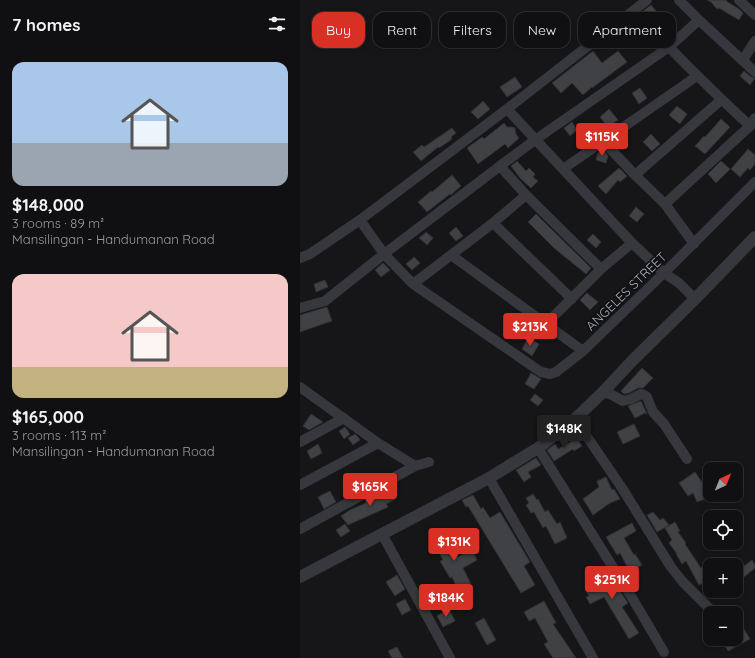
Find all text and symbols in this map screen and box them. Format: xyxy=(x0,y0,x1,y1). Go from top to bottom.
chip: Buy xyxy=(312,12,365,48)
chip: Rent xyxy=(373,12,431,48)
chip: Filters xyxy=(439,12,506,48)
chip: New xyxy=(514,12,570,48)
chip: Apartment xyxy=(578,12,676,48)
icon: filters xyxy=(266,13,288,35)
text: 7 homes xyxy=(12,14,81,35)
icon: home xyxy=(114,88,186,160)
pin: $115K xyxy=(574,123,630,157)
text: $115K xyxy=(585,128,619,144)
text: $148,000 xyxy=(12,194,84,215)
text: 3 rooms · 89 m² xyxy=(12,215,104,231)
text: Mansilingan - Handumanan Road xyxy=(12,231,215,247)
street label: ANGELES STREET xyxy=(582,248,670,334)
icon: home xyxy=(114,300,186,372)
pin: $213K xyxy=(502,313,558,347)
text: $213K xyxy=(512,318,548,334)
text: $165,000 xyxy=(12,406,84,427)
pin: $148K xyxy=(536,415,592,449)
text: $148K xyxy=(546,420,582,436)
text: 3 rooms · 113 m² xyxy=(12,427,106,443)
text: Mansilingan - Handumanan Road xyxy=(12,443,215,459)
north arrow xyxy=(703,462,743,502)
map controls xyxy=(703,462,743,646)
pin: $165K xyxy=(342,473,398,507)
text: $165K xyxy=(352,478,388,494)
button: locate xyxy=(703,510,743,550)
pin: $131K xyxy=(426,528,482,562)
text: $131K xyxy=(437,533,471,549)
button: + xyxy=(703,558,743,598)
pin: $251K xyxy=(584,566,640,600)
text: $251K xyxy=(594,571,630,587)
pin: $184K xyxy=(418,584,474,618)
text: $184K xyxy=(428,589,464,605)
button: − xyxy=(703,606,743,646)

